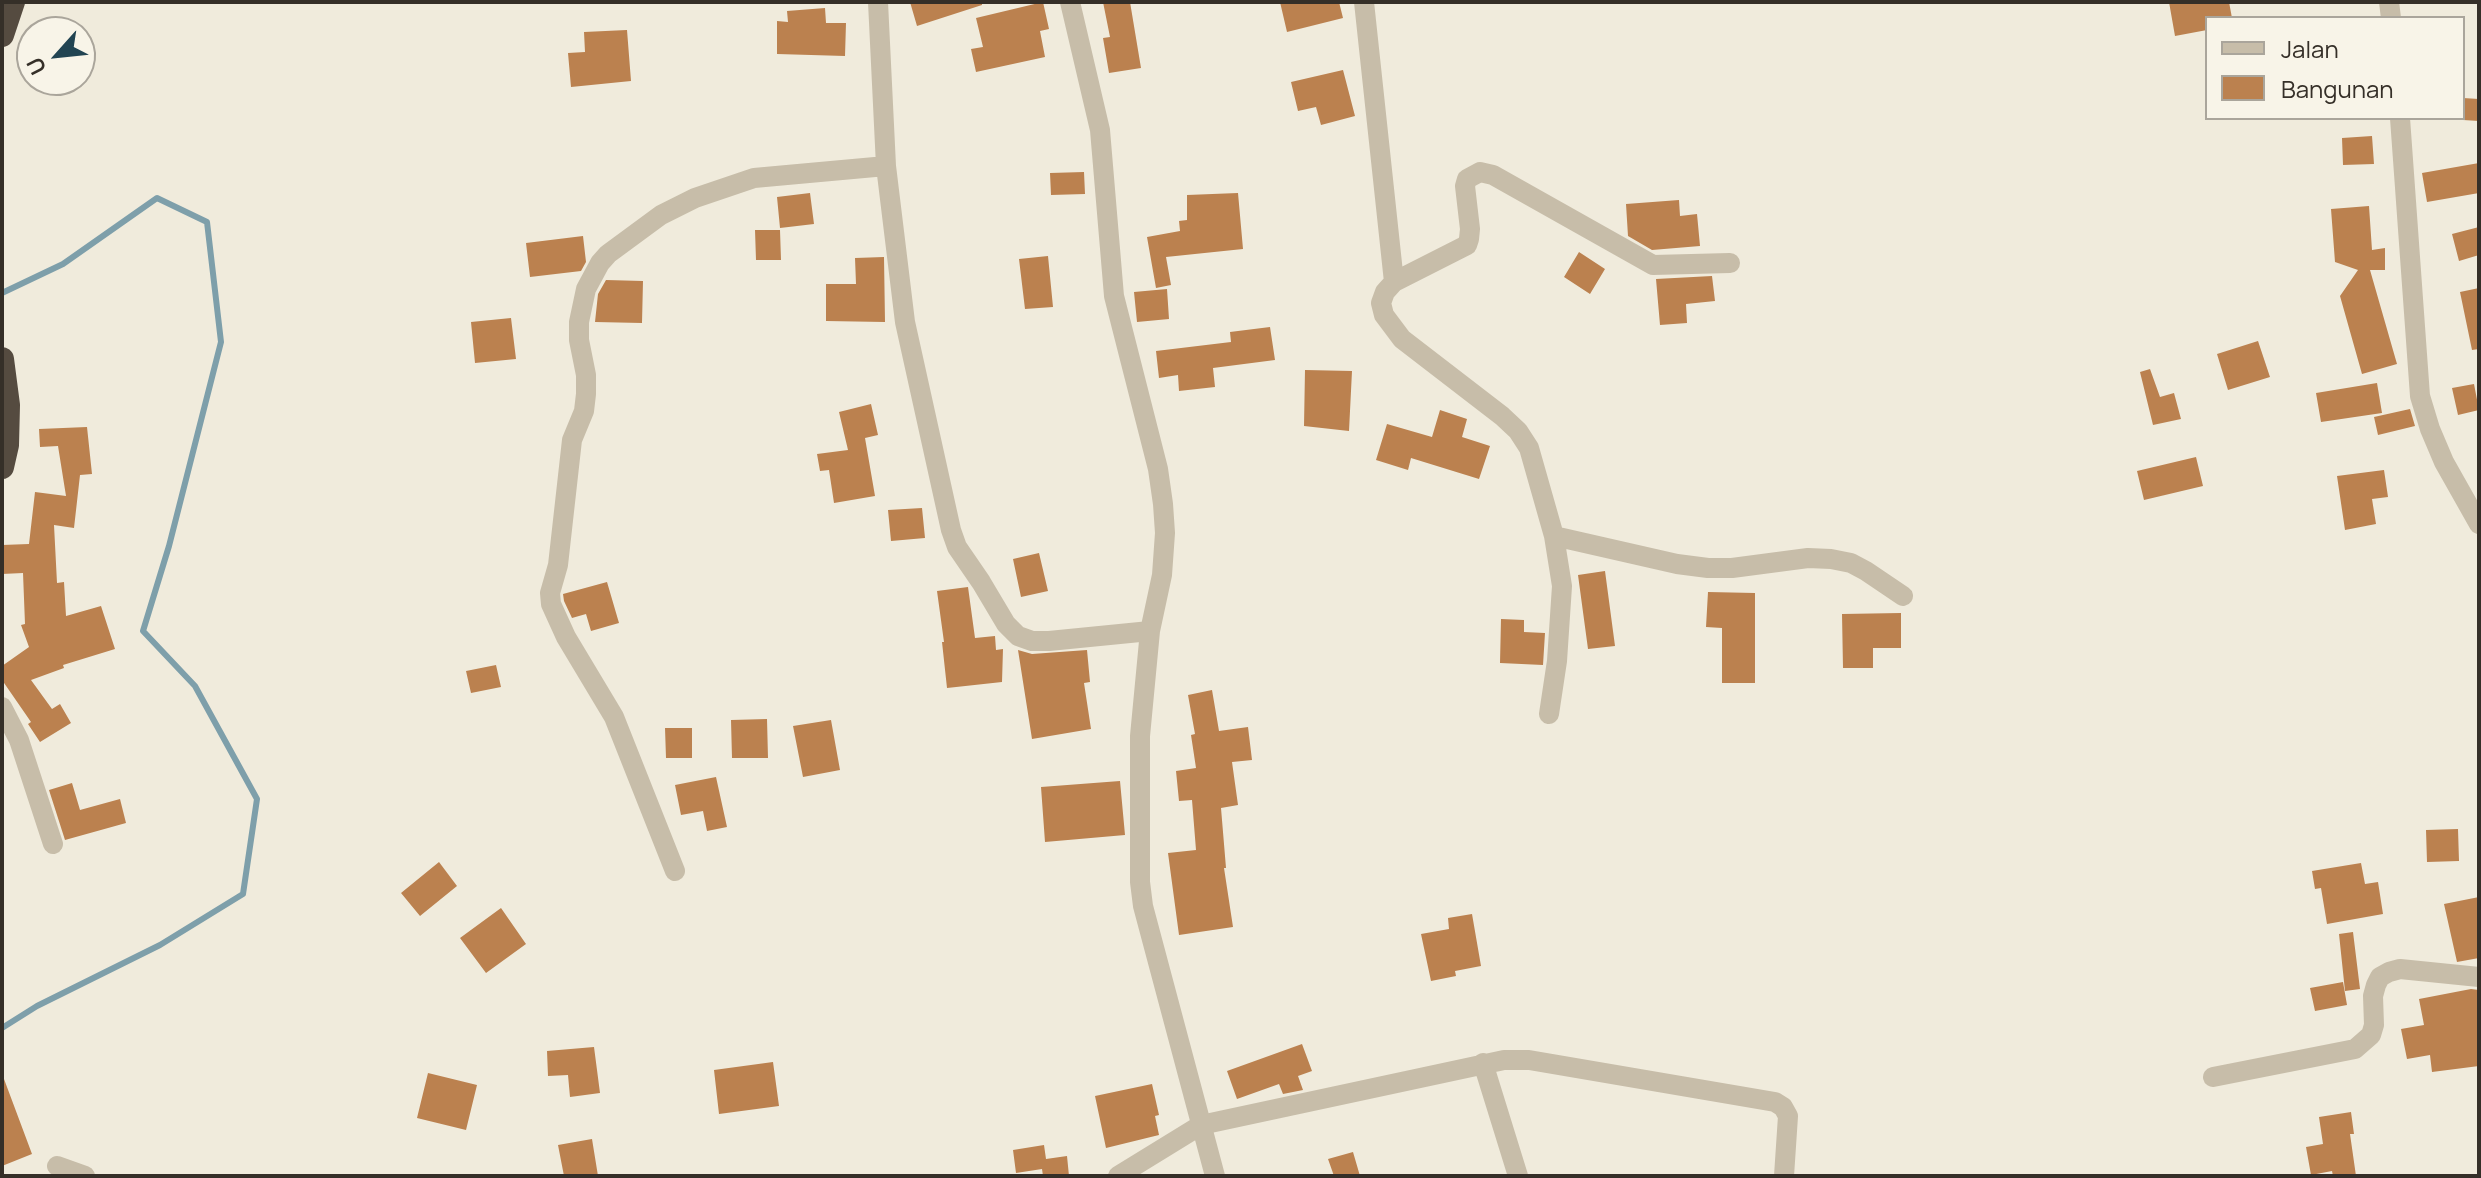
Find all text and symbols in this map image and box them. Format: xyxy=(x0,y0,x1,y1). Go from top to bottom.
north arrow xyxy=(16,16,96,96)
legend xyxy=(2205,16,2465,120)
text: Jalan xyxy=(2281,32,2339,65)
text: U xyxy=(19,52,53,80)
text: Bangunan xyxy=(2281,72,2394,105)

